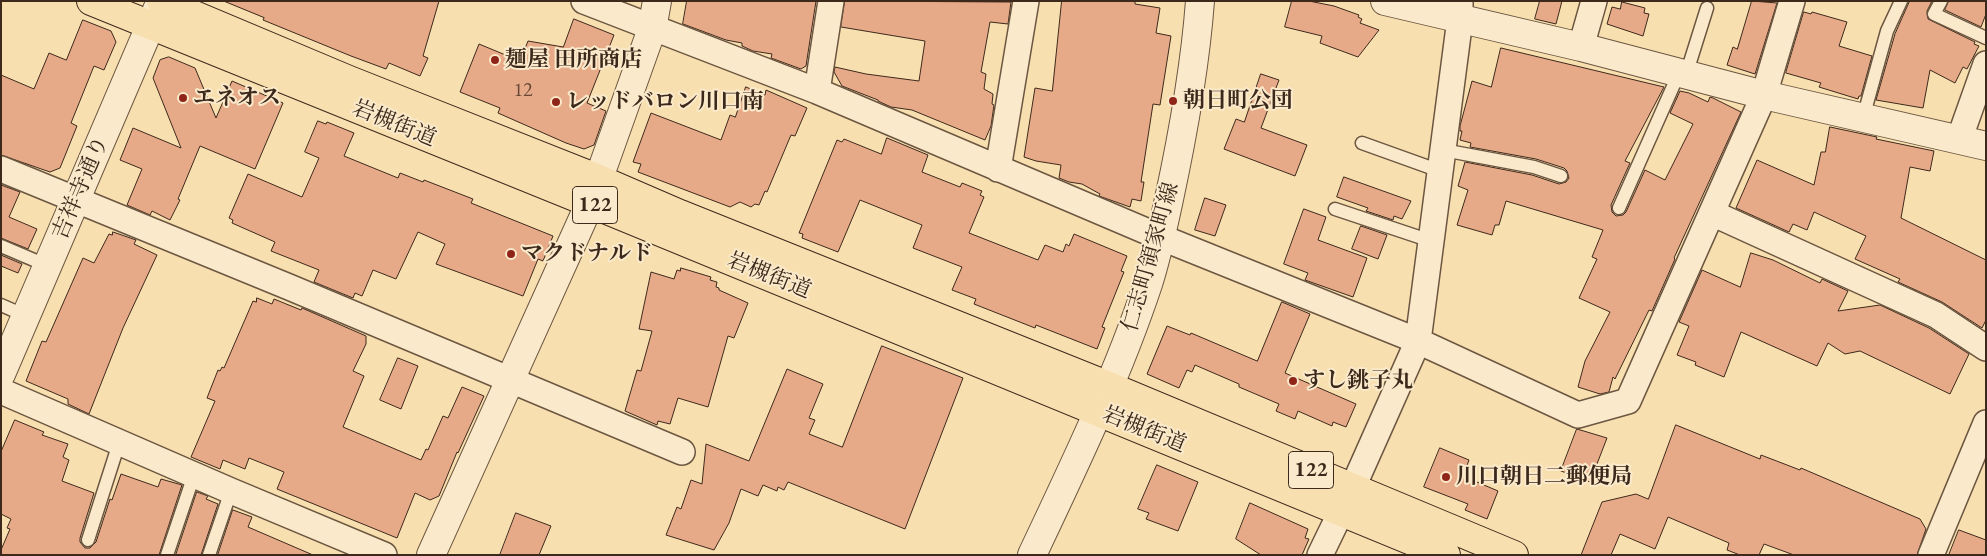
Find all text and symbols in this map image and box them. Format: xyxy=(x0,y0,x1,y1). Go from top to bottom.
place label: 麺屋 田所商店 xyxy=(505,47,642,73)
marker: 麺屋 田所商店 xyxy=(489,54,501,66)
house number: 12 xyxy=(513,79,533,103)
place label: エネオス xyxy=(193,85,281,111)
place label: 朝日町公団 xyxy=(1183,88,1293,114)
place label: レッドバロン川口南 xyxy=(566,89,764,115)
marker: エネオス xyxy=(177,92,189,104)
street label: 岩槻街道 xyxy=(348,95,440,153)
marker: 朝日町公団 xyxy=(1167,95,1179,107)
marker: レッドバロン川口南 xyxy=(550,96,562,108)
street label: 吉祥寺通り xyxy=(47,132,115,244)
street label: 仁志町領家町線 xyxy=(1117,179,1185,335)
road number: 122 xyxy=(572,186,618,224)
place label: マクドナルド xyxy=(521,241,653,267)
street label: 岩槻街道 xyxy=(723,247,815,305)
marker: マクドナルド xyxy=(505,248,517,260)
place label: すし銚子丸 xyxy=(1303,368,1413,394)
marker: すし銚子丸 xyxy=(1287,375,1299,387)
street label: 岩槻街道 xyxy=(1098,401,1190,459)
road number: 122 xyxy=(1288,452,1334,488)
place label: 川口朝日二郵便局 xyxy=(1456,464,1632,490)
marker: 川口朝日二郵便局 xyxy=(1440,471,1452,483)

